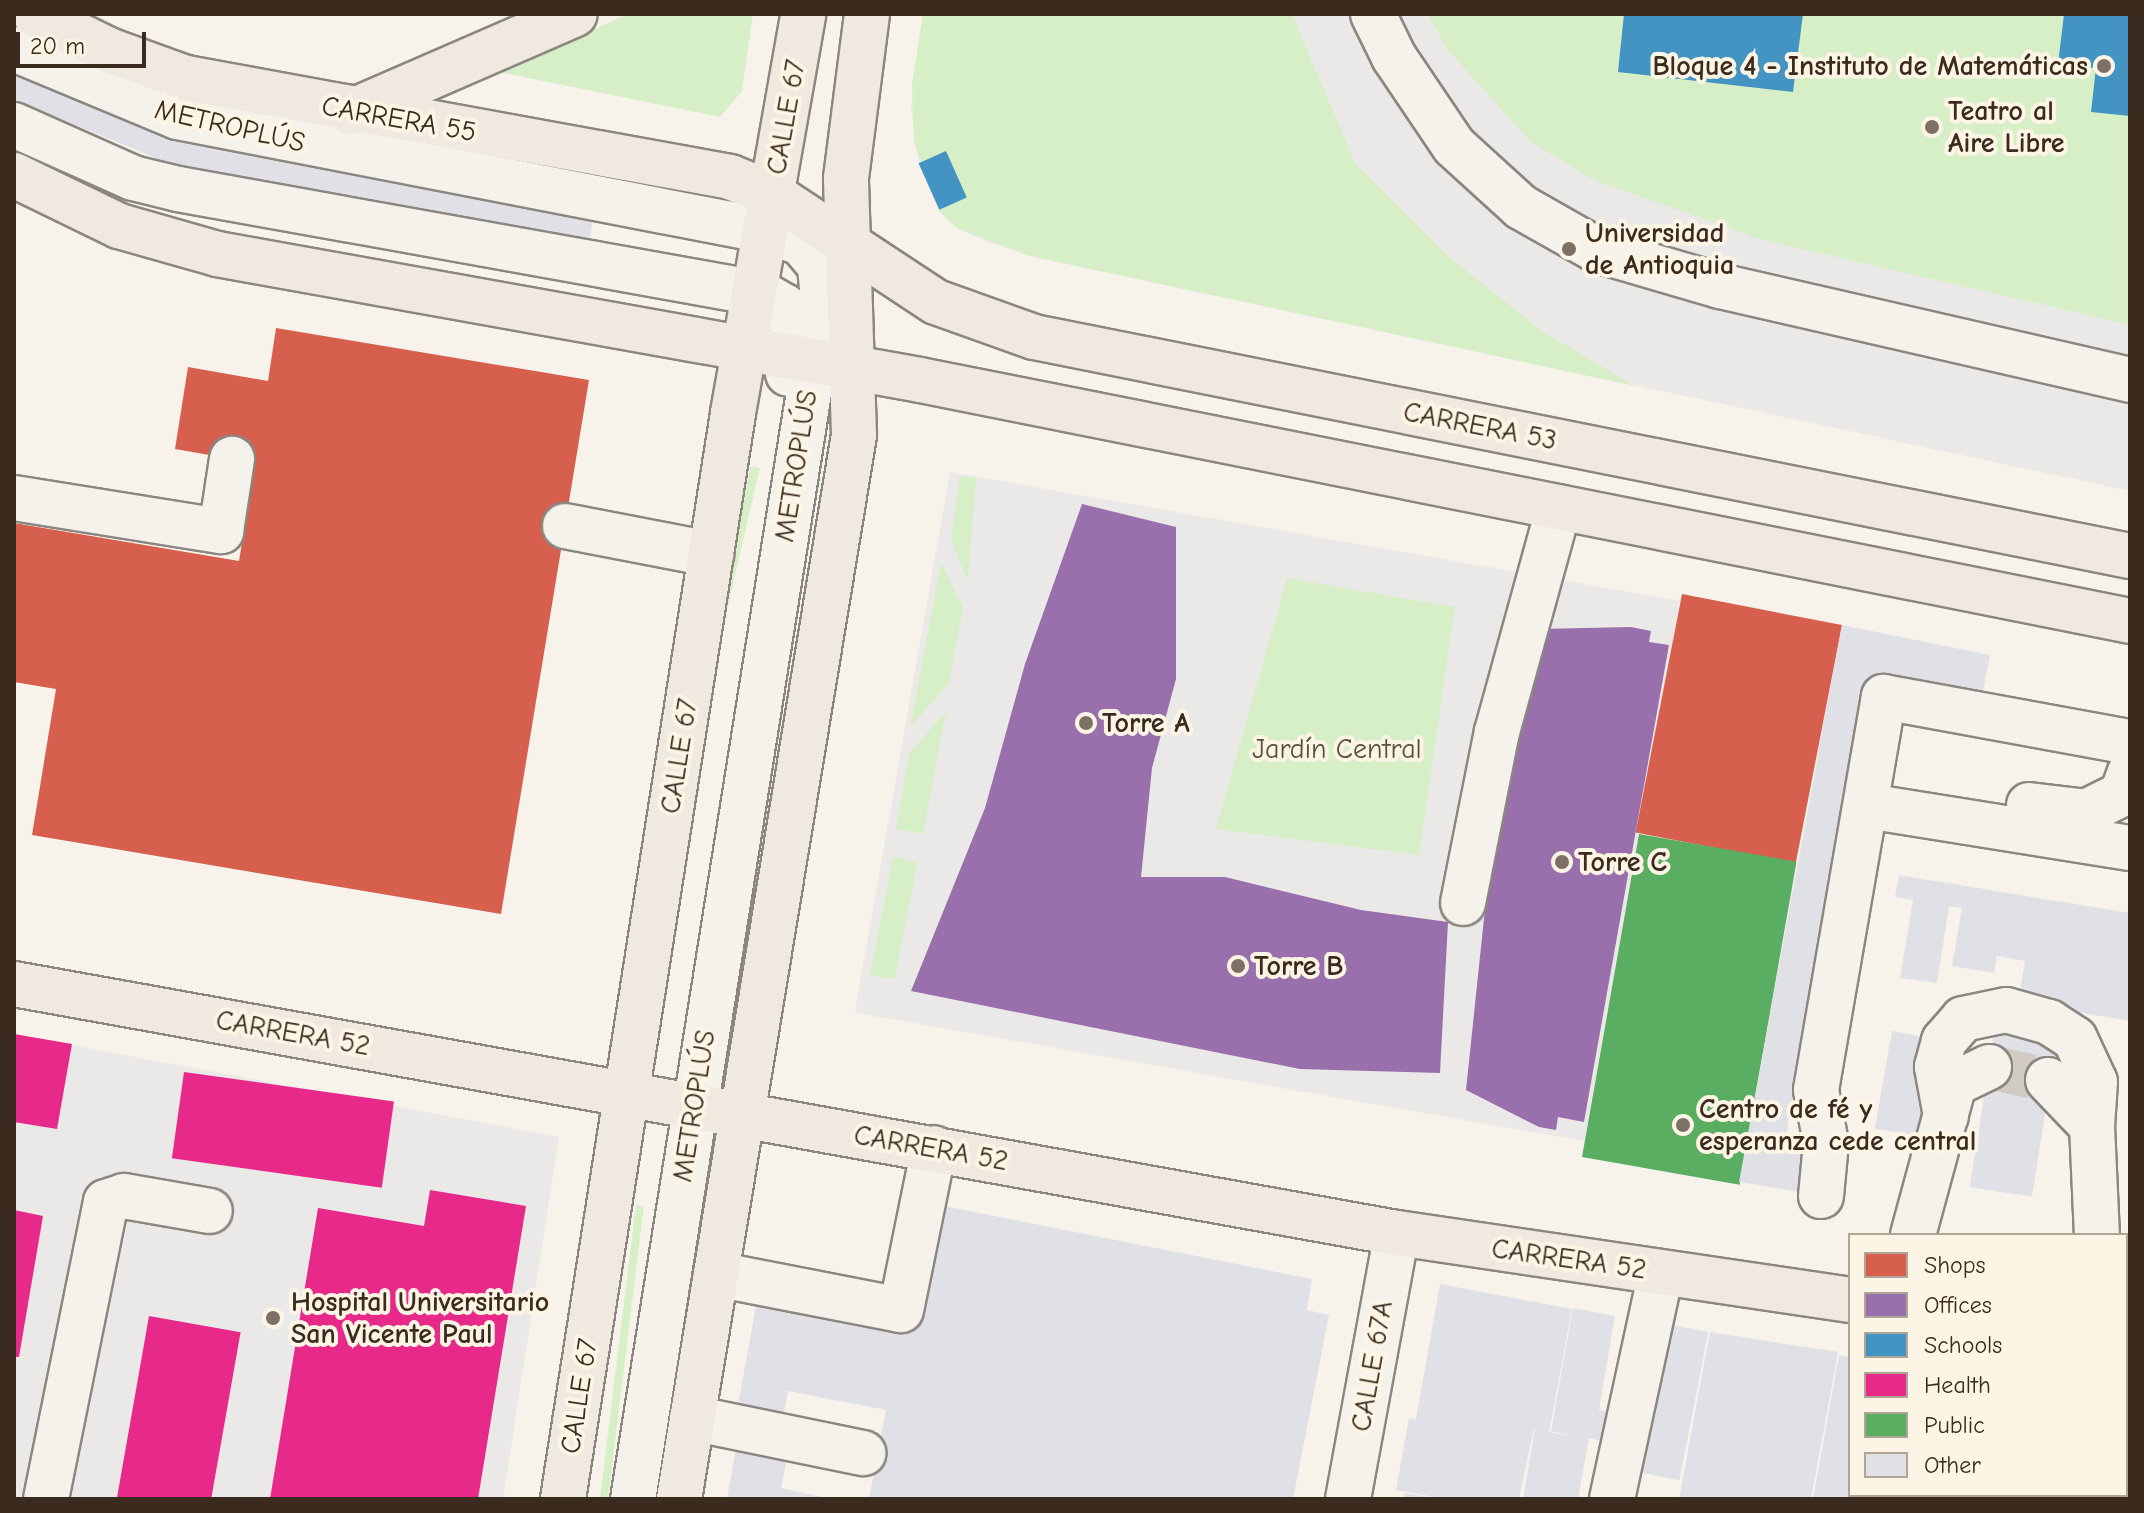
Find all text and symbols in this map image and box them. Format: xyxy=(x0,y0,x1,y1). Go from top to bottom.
scale bar xyxy=(20,16,150,66)
text: 20 m xyxy=(30,32,85,60)
place label: Bloque 4 - Instituto de Matemáticas xyxy=(1653,49,2088,83)
street label: CALLE 67 xyxy=(759,57,813,177)
marker: Bloque 4 - Instituto de Matemáticas xyxy=(2095,57,2113,75)
street label: CARRERA 55 xyxy=(319,89,479,149)
street label: METROPLÚS xyxy=(152,92,308,160)
place label: Teatro al Aire Libre xyxy=(1948,94,2064,160)
marker: Teatro al Aire Libre xyxy=(1923,118,1941,136)
place label: Universidad de Antioquia xyxy=(1585,216,1734,282)
marker: Universidad de Antioquia xyxy=(1560,240,1578,258)
street label: METROPLÚS xyxy=(767,388,825,544)
street label: CARRERA 53 xyxy=(1401,395,1559,457)
street label: CALLE 67 xyxy=(653,696,705,816)
place label: Torre A xyxy=(1102,706,1190,740)
marker: Torre A xyxy=(1077,714,1095,732)
park label: Jardín Central xyxy=(1252,732,1422,766)
place label: Torre C xyxy=(1578,845,1667,879)
marker: Torre C xyxy=(1553,853,1571,871)
place label: Torre B xyxy=(1254,949,1343,983)
marker: Torre B xyxy=(1229,957,1247,975)
street label: CARRERA 52 xyxy=(213,1003,373,1063)
street label: METROPLÚS xyxy=(665,1028,723,1184)
place label: Centro de fé y esperanza cede central xyxy=(1699,1092,1976,1158)
marker: Centro de fé y esperanza cede central xyxy=(1674,1116,1692,1134)
street label: CARRERA 52 xyxy=(851,1118,1011,1178)
street label: CARRERA 52 xyxy=(1489,1232,1649,1286)
legend xyxy=(1848,1233,2128,1497)
text: Shops xyxy=(1924,1251,1985,1279)
place label: Hospital Universitario San Vicente Paul xyxy=(291,1285,549,1351)
text: Offices xyxy=(1924,1291,1992,1319)
street label: CALLE 67A xyxy=(1344,1298,1400,1434)
marker: Hospital Universitario San Vicente Paul xyxy=(262,1307,284,1329)
text: Schools xyxy=(1924,1331,2002,1359)
street label: CALLE 67 xyxy=(553,1336,605,1456)
text: Health xyxy=(1924,1371,1991,1399)
text: Public xyxy=(1924,1411,1985,1439)
text: Other xyxy=(1924,1451,1981,1479)

